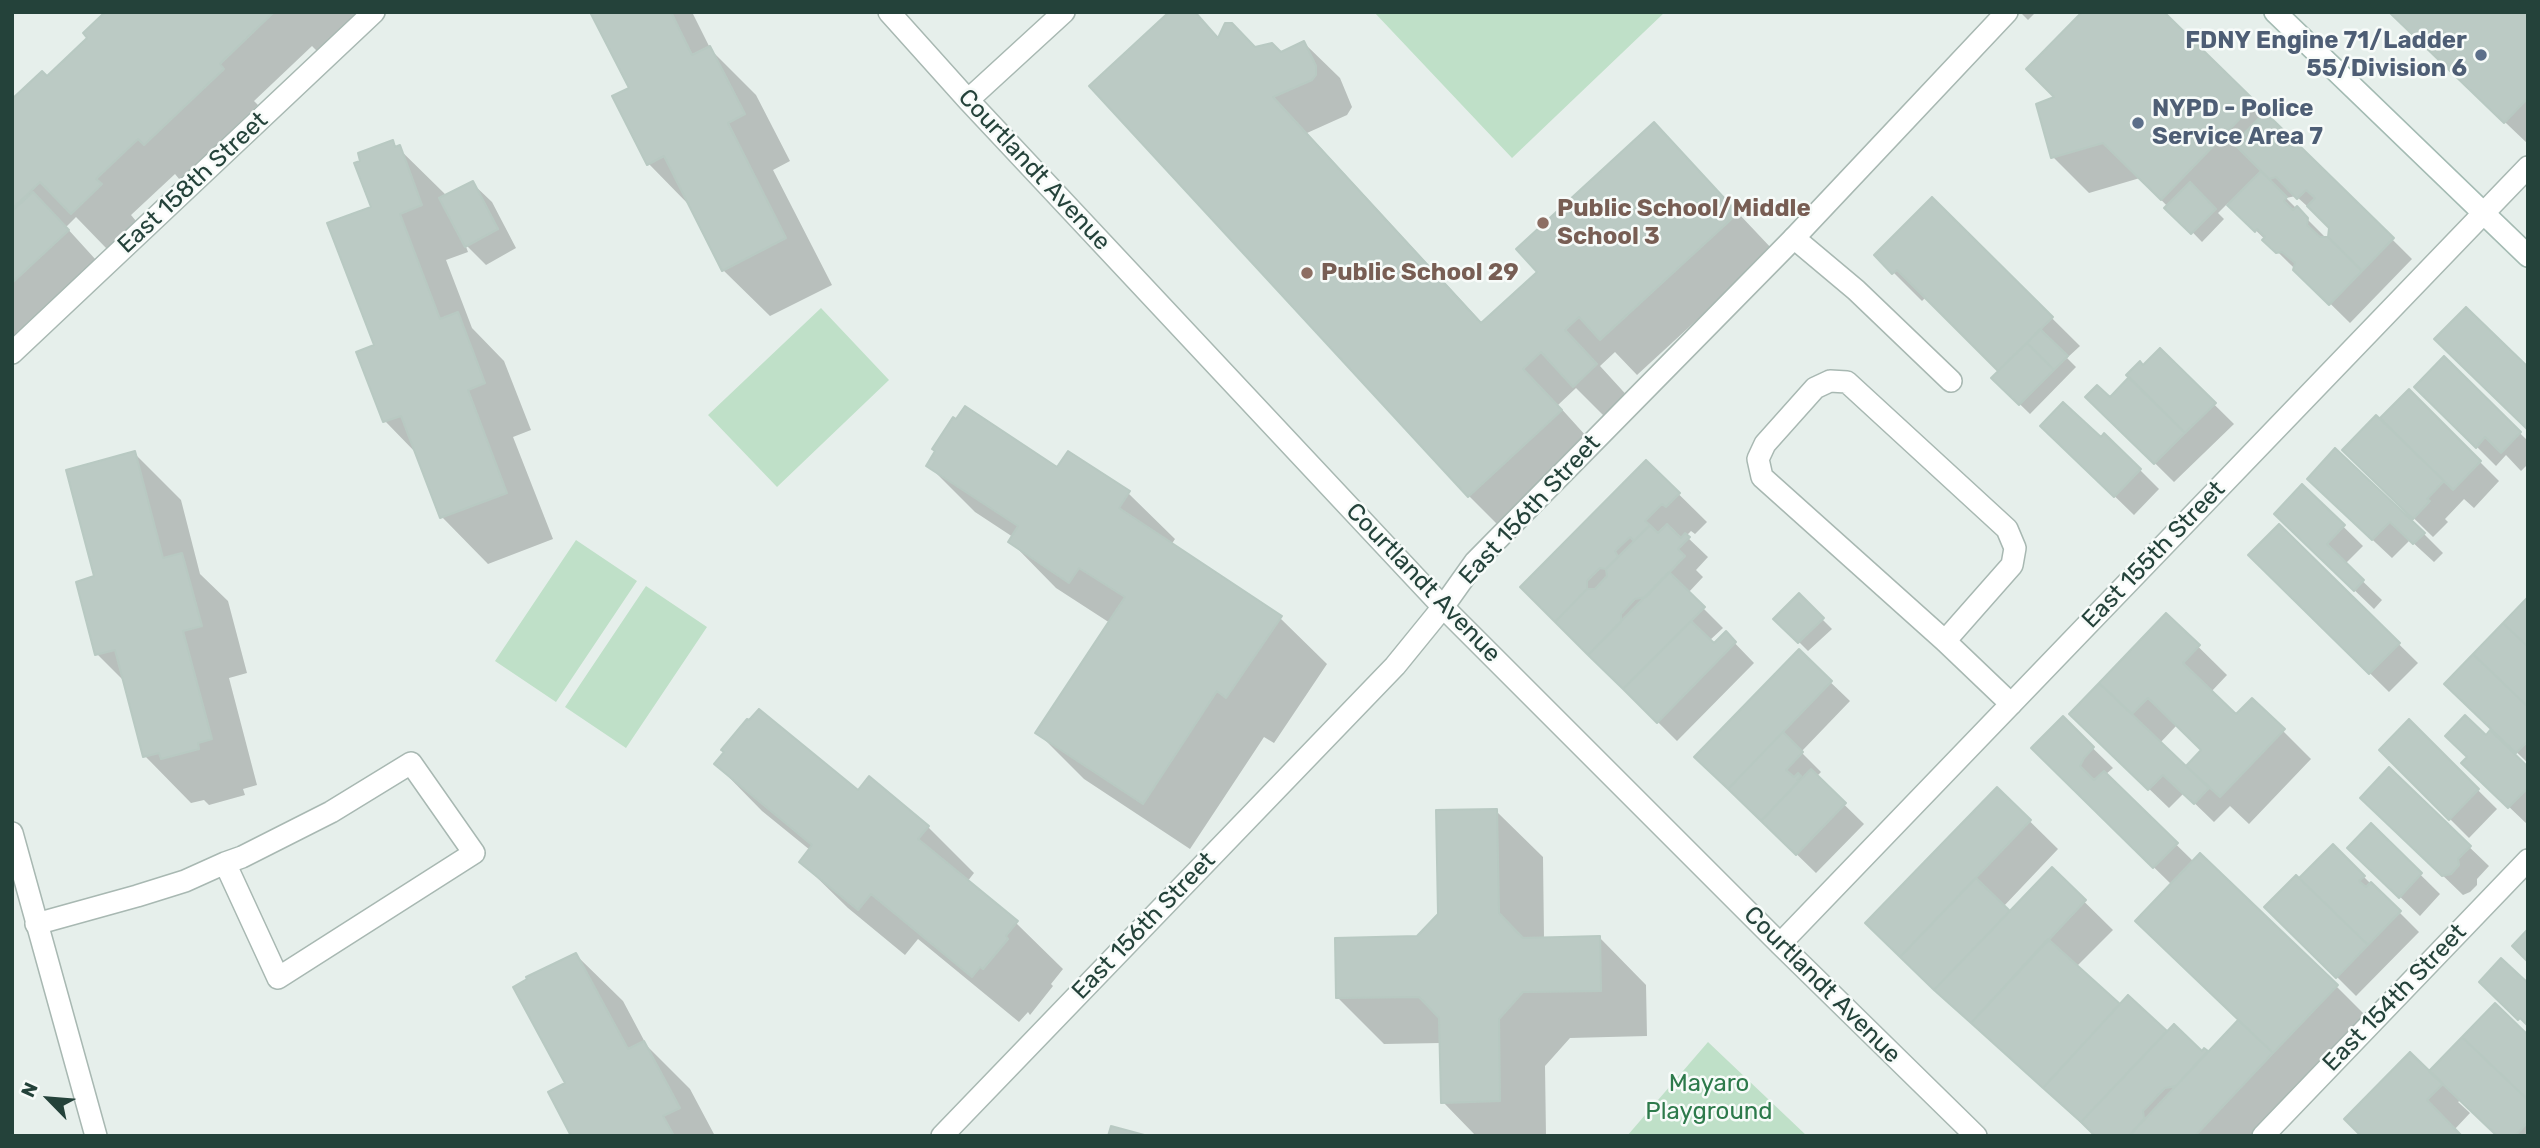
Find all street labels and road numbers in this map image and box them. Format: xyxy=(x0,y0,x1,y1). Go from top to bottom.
street label: Courtlandt Avenue xyxy=(952,83,1116,257)
street label: East 158th Street xyxy=(112,106,274,260)
street label: East 156th Street xyxy=(1453,429,1607,591)
street label: East 155th Street xyxy=(2076,475,2232,635)
street label: Courtlandt Avenue xyxy=(1340,497,1506,669)
street label: East 156th Street xyxy=(1066,846,1222,1006)
street label: Courtlandt Avenue xyxy=(1738,901,1906,1069)
street label: East 154th Street xyxy=(2317,918,2473,1078)

